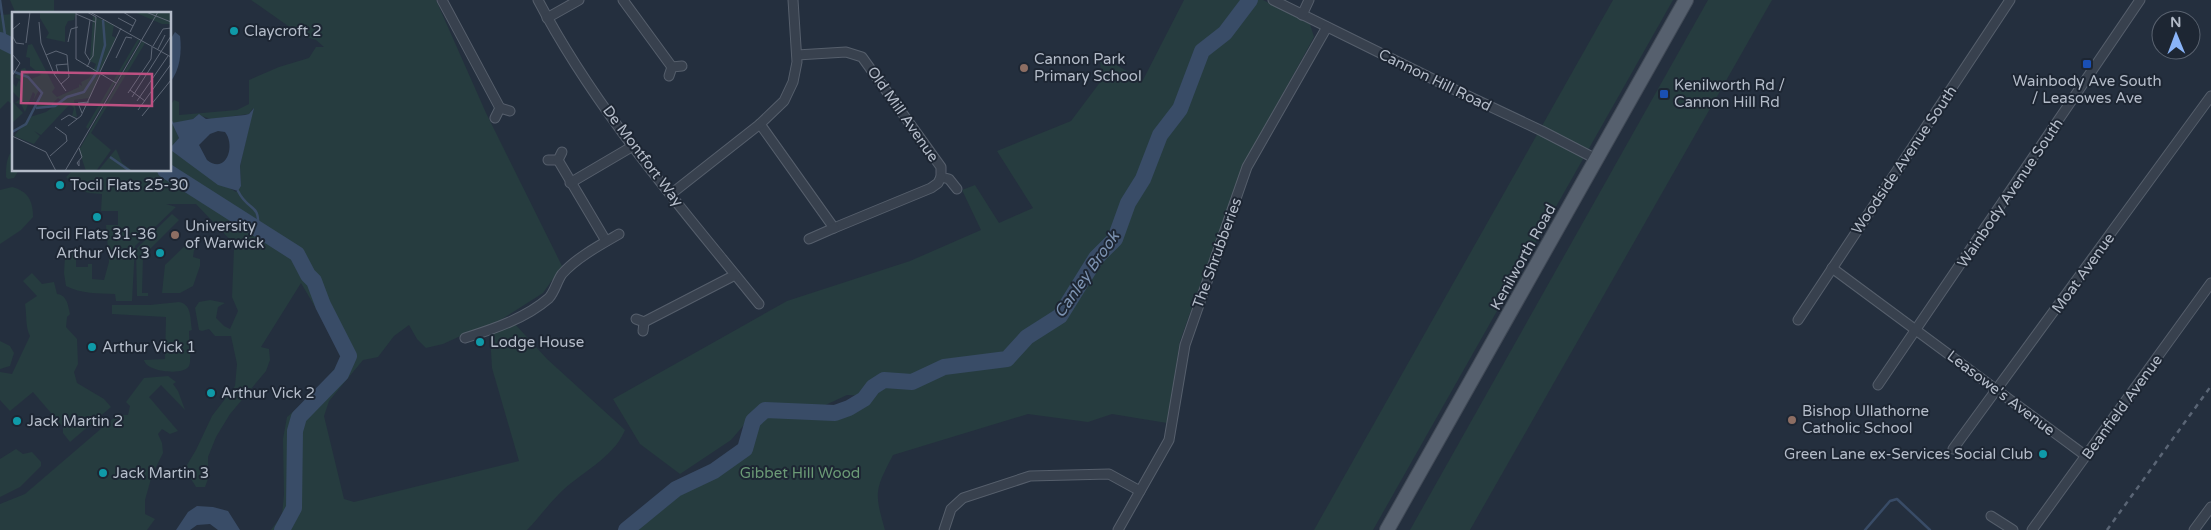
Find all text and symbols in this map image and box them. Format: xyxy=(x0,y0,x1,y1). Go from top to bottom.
north arrow xyxy=(2151,10,2201,60)
inset map xyxy=(12,12,171,171)
text: N xyxy=(2170,14,2182,31)
place label: Claycroft 2 xyxy=(244,22,322,40)
marker: Claycroft 2 xyxy=(228,25,240,37)
street label: Cannon Hill Road xyxy=(1376,45,1494,115)
place label: Cannon Park Primary School xyxy=(1034,50,1142,85)
marker: Wainbody Ave South / Leasowes Ave xyxy=(2081,58,2093,70)
marker: Cannon Park Primary School xyxy=(1018,62,1030,74)
street label: Old Mill Avenue xyxy=(863,63,943,165)
place label: Wainbody Ave South / Leasowes Ave xyxy=(2012,72,2162,107)
place label: Kenilworth Rd / Cannon Hill Rd xyxy=(1674,76,1785,111)
street label: Woodside Avenue South xyxy=(1848,82,1960,238)
marker: Kenilworth Rd / Cannon Hill Rd xyxy=(1658,88,1670,100)
street label: De Montfort Way xyxy=(599,102,687,210)
street label: Wainbody Avenue South xyxy=(1953,115,2067,271)
place label: Tocil Flats 25-30 xyxy=(70,176,188,194)
marker: Tocil Flats 25-30 xyxy=(54,179,66,191)
street label: The Shrubberies xyxy=(1189,195,1245,311)
street label: Kenilworth Road xyxy=(1486,201,1560,313)
marker: Tocil Flats 31-36 xyxy=(91,211,103,223)
place label: University of Warwick xyxy=(185,217,264,252)
place label: Tocil Flats 31-36 xyxy=(38,225,156,243)
water label: Canley Brook xyxy=(1050,227,1125,322)
marker: University of Warwick xyxy=(169,229,181,241)
street label: Moat Avenue xyxy=(2048,229,2118,317)
place label: Arthur Vick 3 xyxy=(56,244,150,262)
marker: Arthur Vick 3 xyxy=(154,247,166,259)
place label: Lodge House xyxy=(490,333,584,351)
marker: Lodge House xyxy=(474,336,486,348)
place label: Arthur Vick 1 xyxy=(102,338,196,356)
marker: Arthur Vick 1 xyxy=(86,341,98,353)
street label: Leasowe's Avenue xyxy=(1944,347,2058,439)
street label: Beanfield Avenue xyxy=(2078,351,2166,463)
place label: Arthur Vick 2 xyxy=(221,384,315,402)
marker: Arthur Vick 2 xyxy=(205,387,217,399)
place label: Bishop Ullathorne Catholic School xyxy=(1802,402,1929,437)
place label: Jack Martin 2 xyxy=(27,412,123,430)
marker: Bishop Ullathorne Catholic School xyxy=(1786,414,1798,426)
marker: Jack Martin 2 xyxy=(11,415,23,427)
place label: Green Lane ex-Services Social Club xyxy=(1784,445,2033,463)
marker: Green Lane ex-Services Social Club xyxy=(2037,448,2049,460)
place label: Jack Martin 3 xyxy=(113,464,209,482)
park label: Gibbet Hill Wood xyxy=(740,464,860,482)
marker: Jack Martin 3 xyxy=(97,467,109,479)

